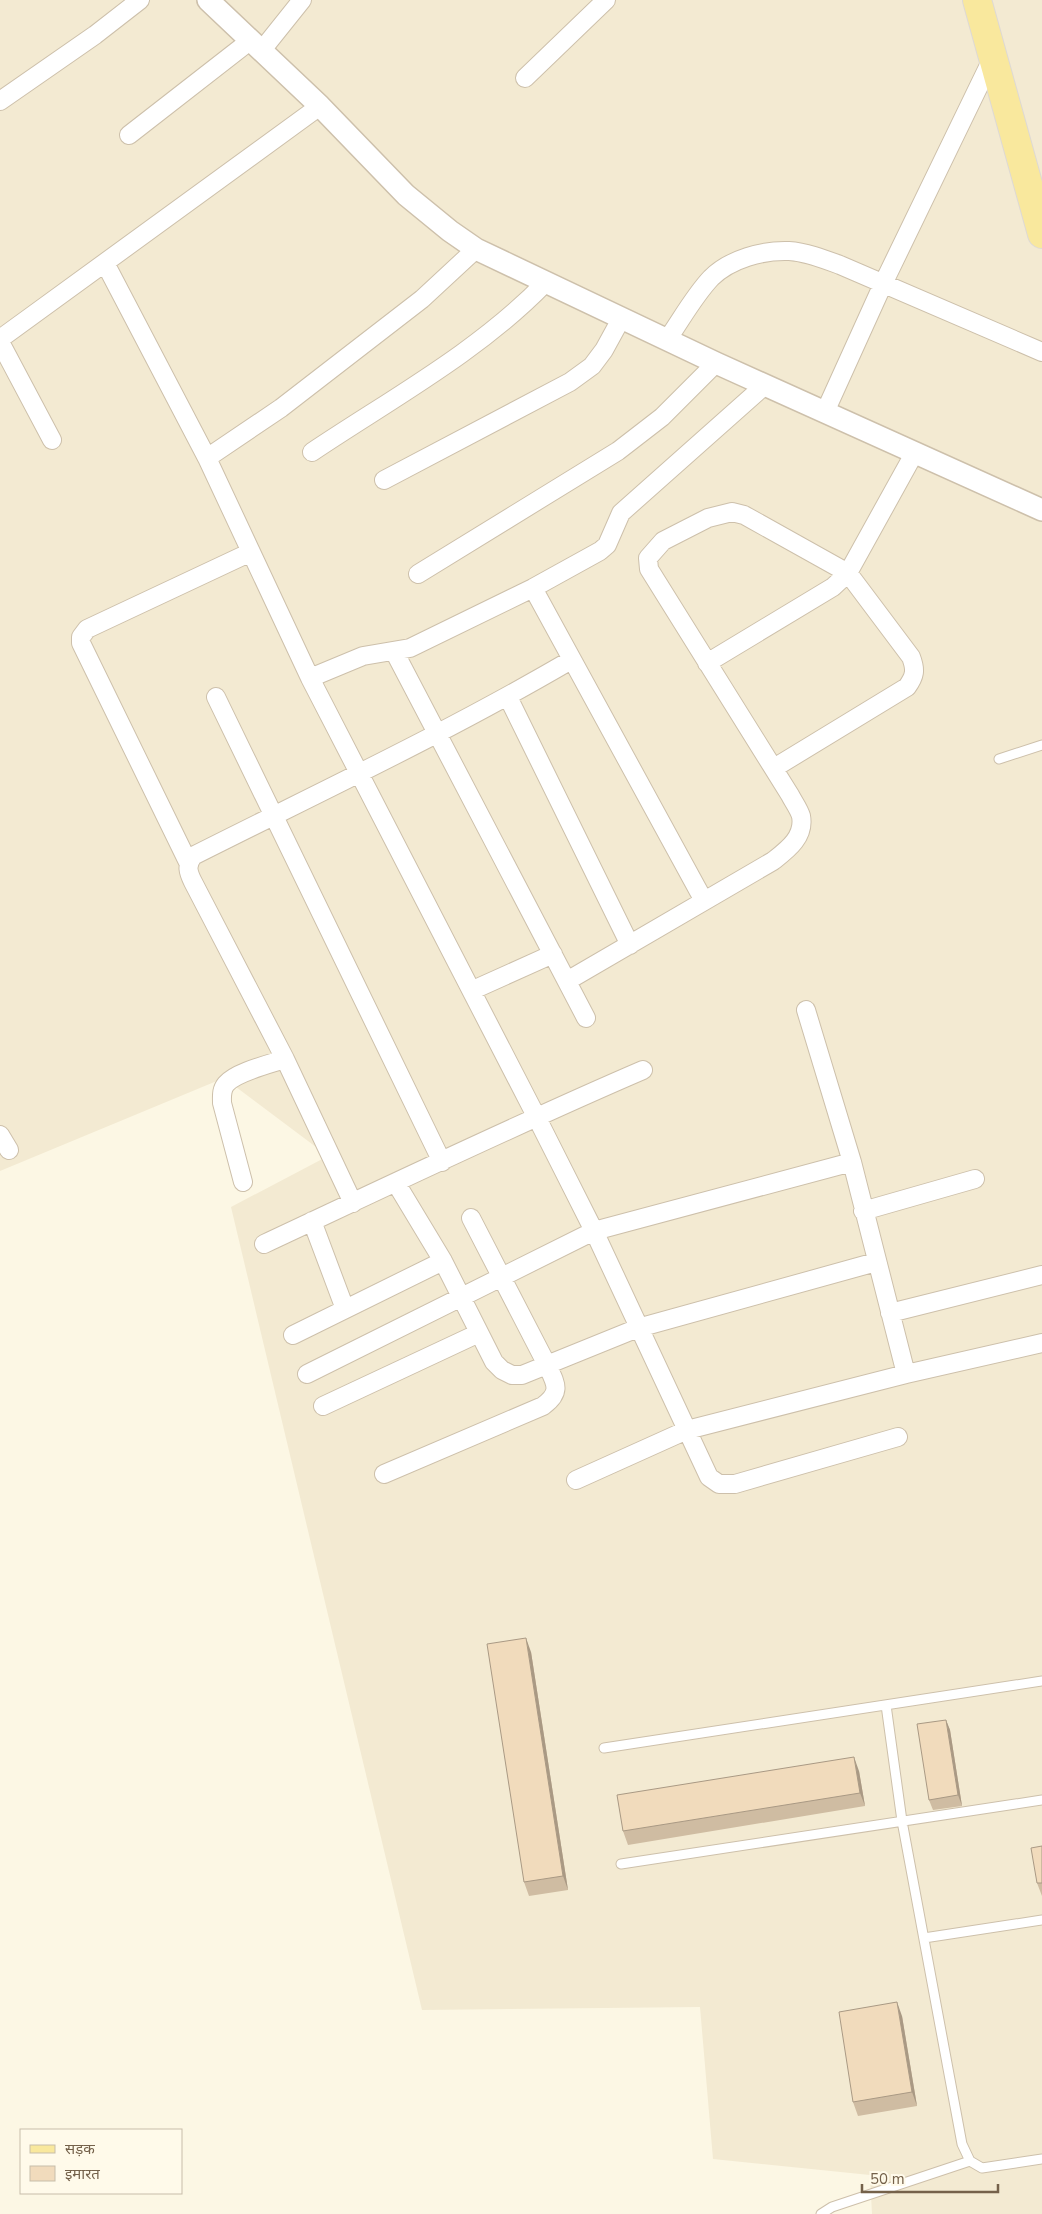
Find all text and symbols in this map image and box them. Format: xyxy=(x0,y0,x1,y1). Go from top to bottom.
legend xyxy=(20,2129,182,2194)
text: सड़क xyxy=(65,2139,95,2159)
scale bar xyxy=(862,2162,998,2194)
text: इमारत xyxy=(65,2164,100,2184)
text: 50 m xyxy=(870,2169,905,2189)

